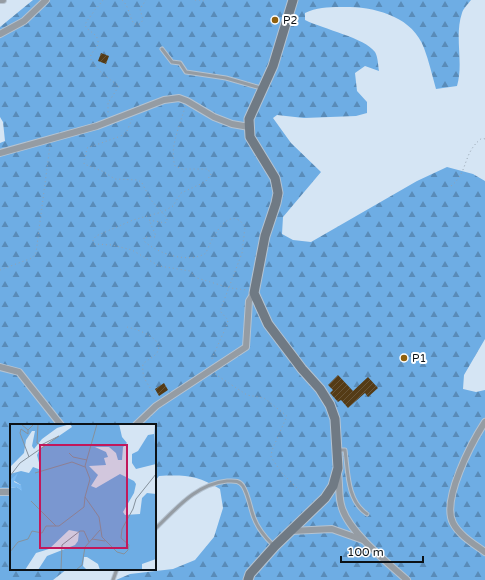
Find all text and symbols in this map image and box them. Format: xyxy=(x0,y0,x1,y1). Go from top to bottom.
place label: P2 xyxy=(283,14,297,27)
marker: P2 xyxy=(270,15,280,25)
place label: P1 xyxy=(412,352,426,365)
marker: P1 xyxy=(399,353,409,363)
inset map xyxy=(10,424,156,570)
scale bar xyxy=(341,538,423,564)
text: 100 m xyxy=(347,545,384,559)

